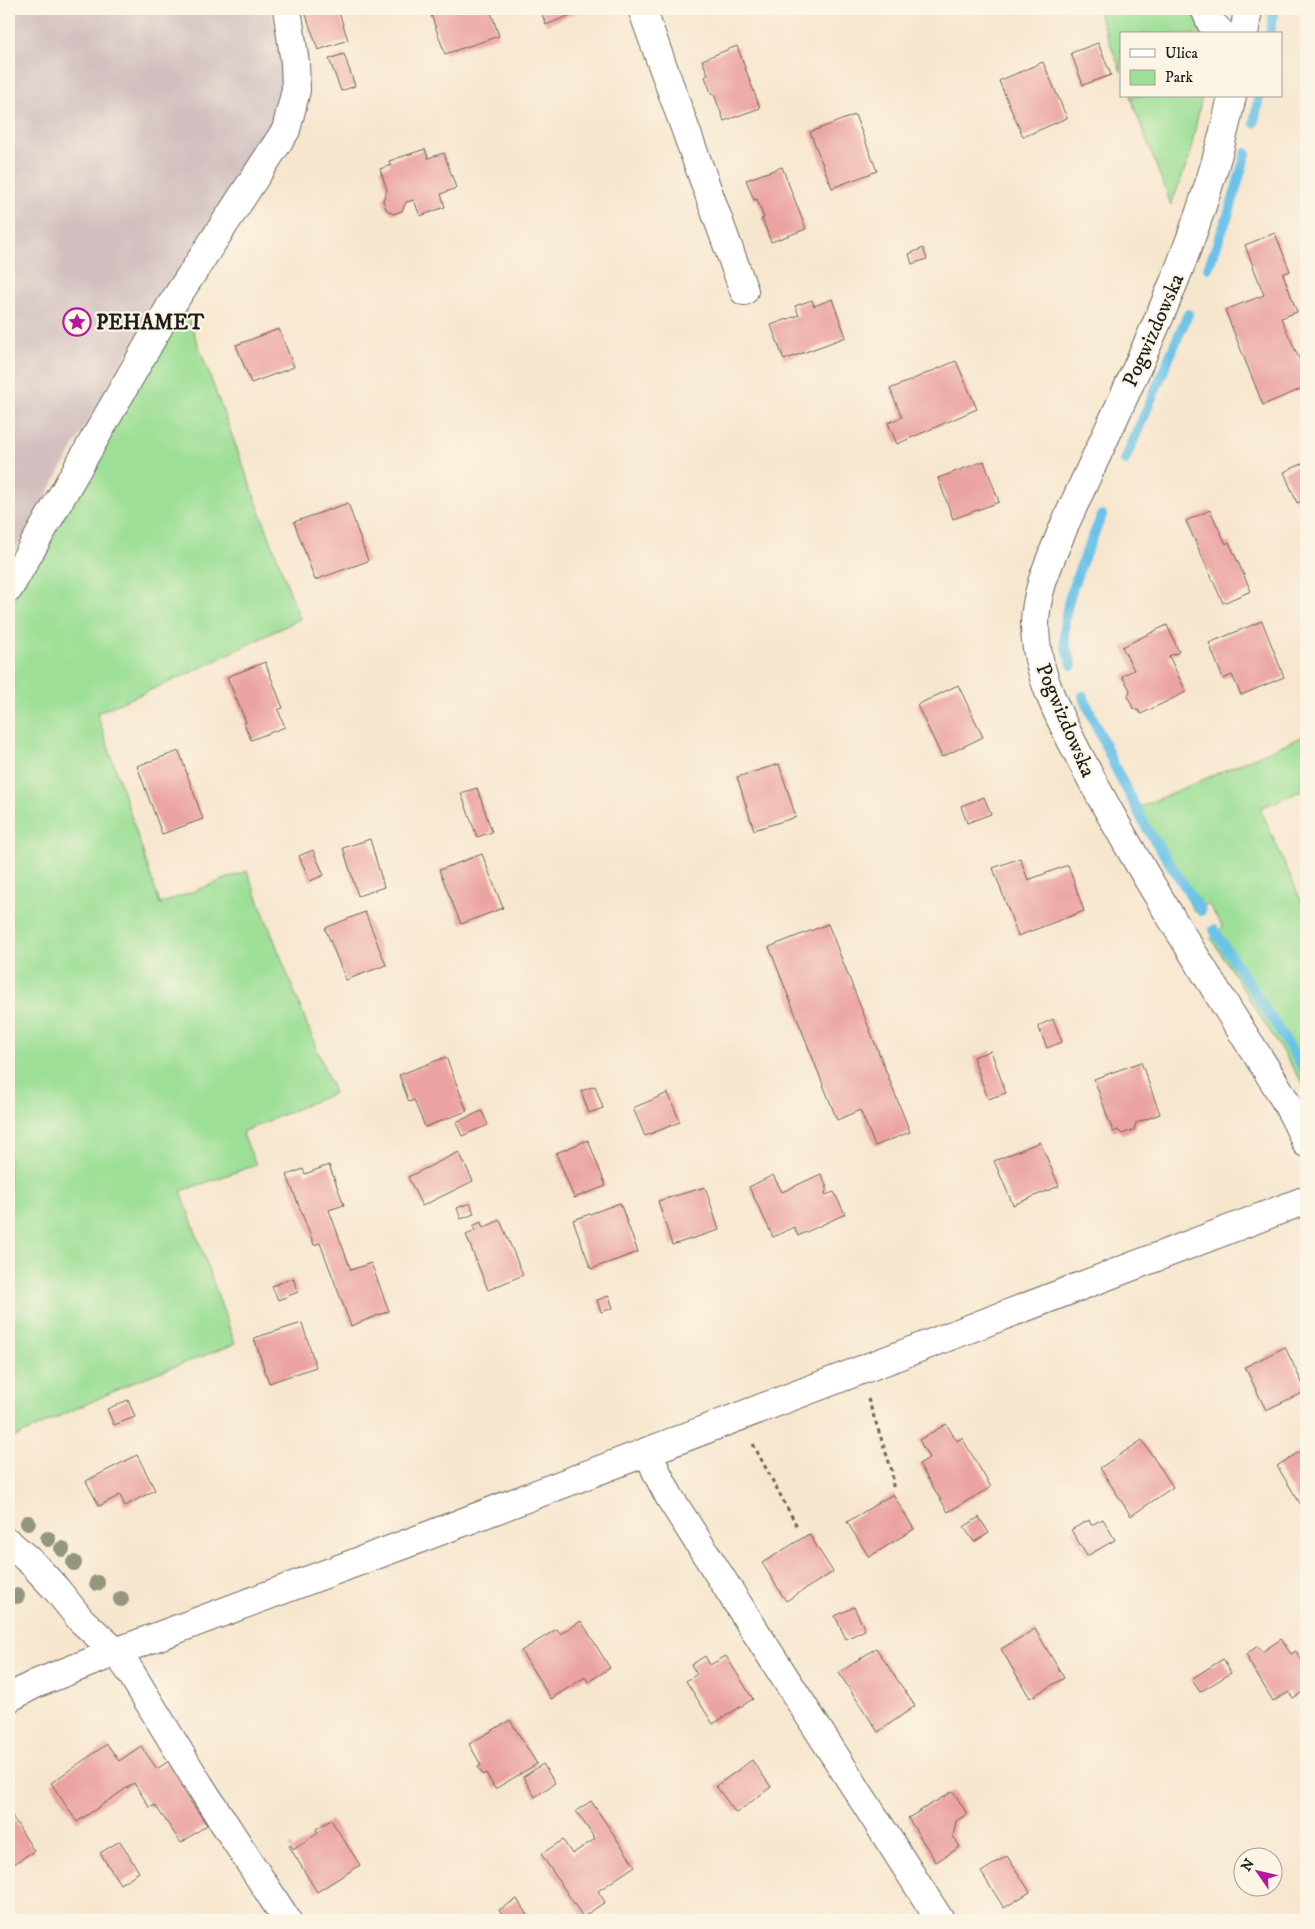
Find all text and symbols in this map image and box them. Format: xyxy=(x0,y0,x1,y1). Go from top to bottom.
legend xyxy=(1120,32,1282,98)
text: Ulica xyxy=(1165,44,1198,63)
text: Park xyxy=(1165,68,1194,87)
street label: Pogwizdowska xyxy=(1117,270,1190,391)
place icon: PEHAMET xyxy=(62,307,92,337)
place label: PEHAMET xyxy=(96,310,205,336)
street label: Pogwizdowska xyxy=(1029,660,1101,781)
north arrow xyxy=(1232,1846,1282,1896)
text: N xyxy=(1237,1855,1259,1875)

